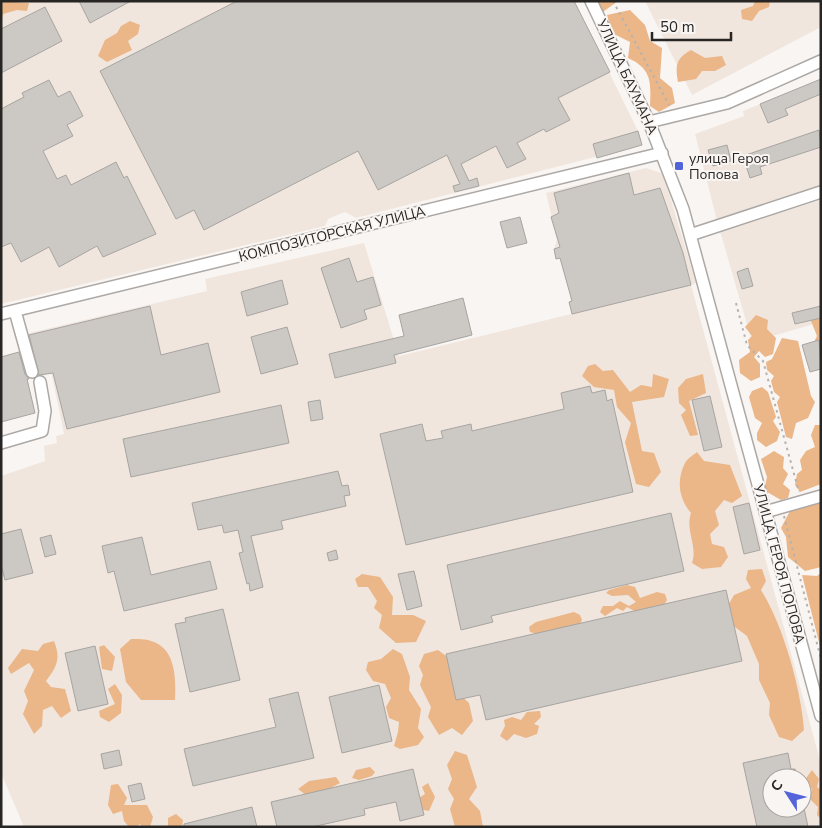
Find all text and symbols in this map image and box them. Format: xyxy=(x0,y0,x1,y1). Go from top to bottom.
scale bar xyxy=(652,10,731,42)
street label: УЛИЦА БАУМАНА xyxy=(591,15,662,138)
text: 50 m xyxy=(660,17,695,37)
place label: улица Героя Попова xyxy=(689,149,769,184)
marker: улица Героя Попова xyxy=(673,160,685,172)
street label: КОМПОЗИТОРСКАЯ УЛИЦА xyxy=(237,202,427,266)
street label: УЛИЦА ГЕРОЯ ПОПОВА xyxy=(748,481,810,646)
north arrow xyxy=(762,768,812,818)
text: С xyxy=(766,776,788,795)

